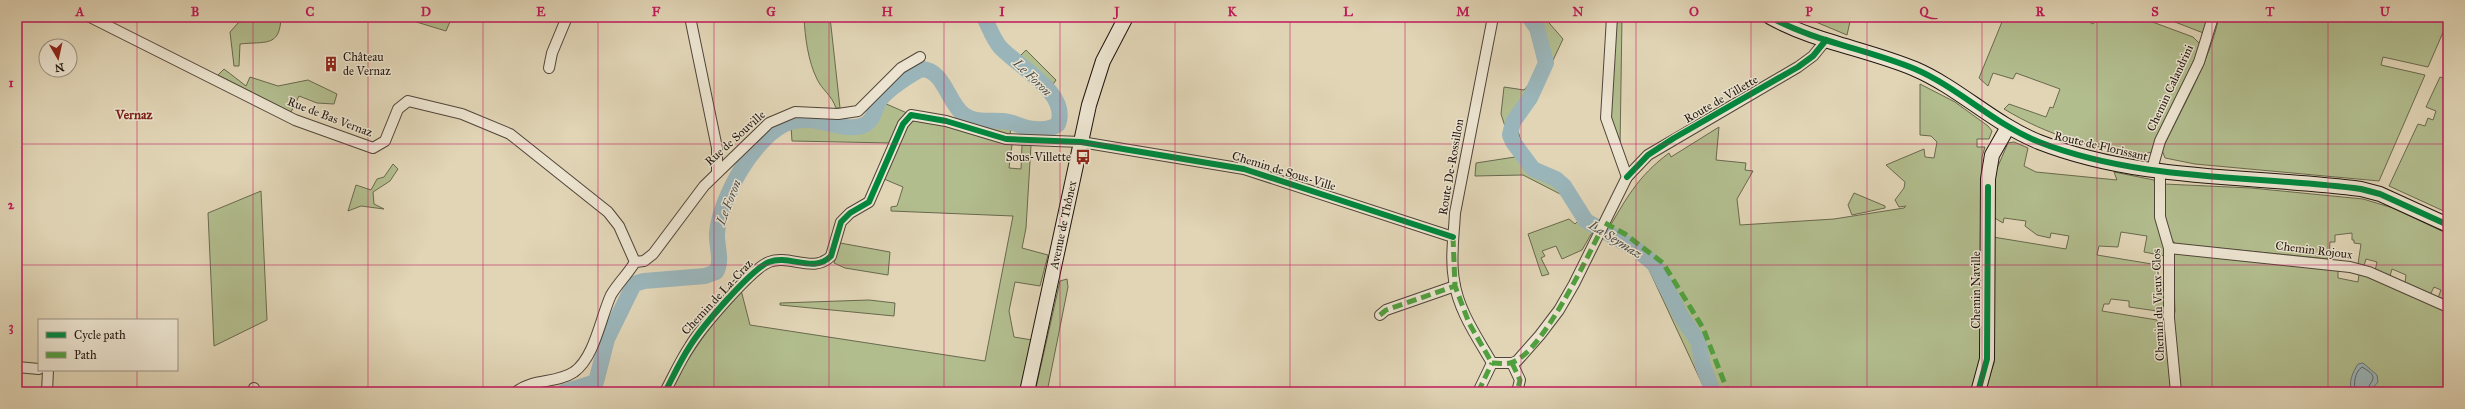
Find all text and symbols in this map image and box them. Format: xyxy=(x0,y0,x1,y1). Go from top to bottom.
text: A xyxy=(75,4,85,20)
text: B xyxy=(191,4,200,20)
text: C xyxy=(306,4,315,20)
text: D xyxy=(421,4,431,20)
text: E xyxy=(536,4,546,20)
text: F xyxy=(652,4,661,20)
text: G xyxy=(766,4,776,20)
text: H xyxy=(881,4,893,20)
text: I xyxy=(999,4,1005,20)
text: J xyxy=(1112,4,1120,20)
text: K xyxy=(1227,4,1237,20)
text: L xyxy=(1343,4,1353,20)
text: M xyxy=(1456,4,1470,20)
text: N xyxy=(1572,4,1584,20)
text: O xyxy=(1689,4,1699,20)
text: P xyxy=(1805,4,1813,20)
text: Q xyxy=(1919,4,1938,20)
text: R xyxy=(2035,4,2045,20)
text: S xyxy=(2151,4,2159,20)
text: T xyxy=(2265,4,2275,20)
text: U xyxy=(2380,4,2391,20)
north arrow xyxy=(38,38,78,78)
street label: Chemin Calandrini xyxy=(2144,42,2196,134)
place label: Château de Vernaz xyxy=(343,50,391,78)
building icon: Château de Vernaz xyxy=(322,55,340,73)
water label: Le Foron xyxy=(1009,55,1055,100)
text: N xyxy=(53,60,65,75)
street label: Route de Villette xyxy=(1682,72,1760,126)
text: 1 xyxy=(8,75,14,91)
street label: Rue de Bas Vernaz xyxy=(285,94,375,140)
district label: Vernaz xyxy=(115,107,152,123)
street label: Rue de Souville xyxy=(702,107,768,169)
street label: Route De-Rossillon xyxy=(1436,117,1466,216)
street label: Route de Florissant xyxy=(2053,128,2150,164)
bus stop icon: Sous-Villette xyxy=(1074,148,1092,166)
street label: Chemin de Sous-Ville xyxy=(1230,149,1338,193)
place label: Sous-Villette xyxy=(1006,150,1071,164)
water label: Le Foron xyxy=(713,177,745,228)
street label: Avenue de Thônex xyxy=(1047,179,1079,271)
text: 2 xyxy=(8,197,15,213)
water label: La Seymaz xyxy=(1585,217,1645,263)
street label: Chemin Rojoux xyxy=(2275,238,2354,262)
street label: Chemin du Vieux-Clos xyxy=(2149,249,2167,361)
street label: Chemin Naville xyxy=(1969,251,1983,329)
street label: Chemin de La-Craz xyxy=(678,256,756,338)
text: 3 xyxy=(8,319,14,335)
legend xyxy=(38,319,178,371)
text: Cycle path xyxy=(74,328,126,342)
text: Path xyxy=(74,348,97,362)

